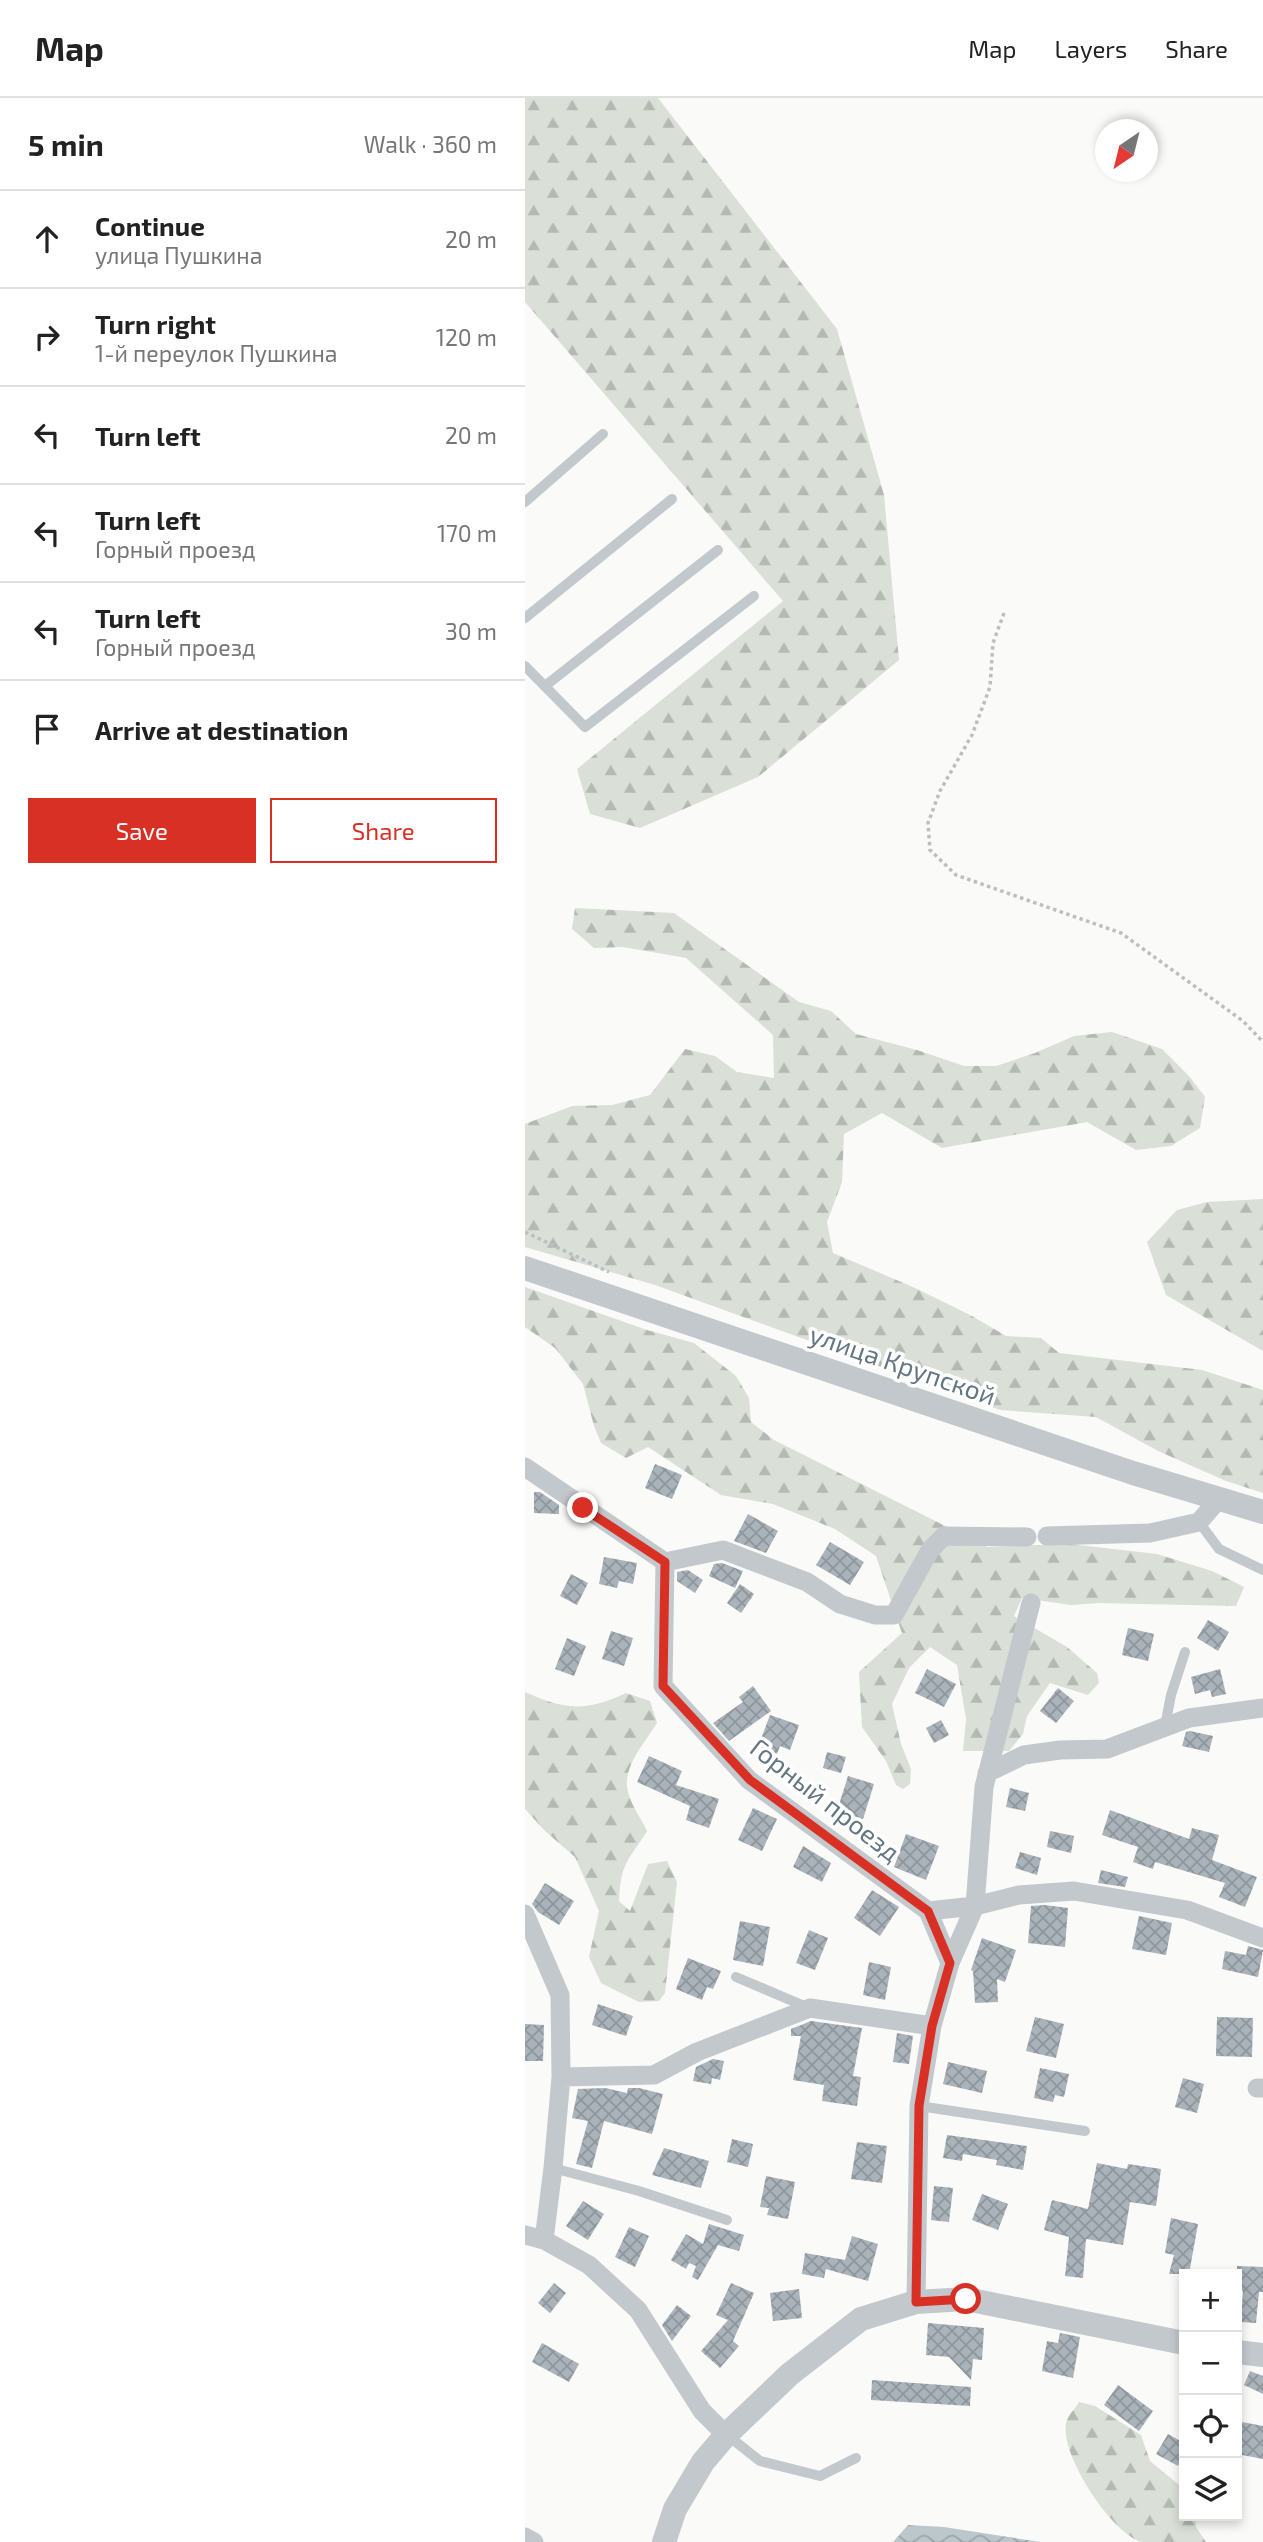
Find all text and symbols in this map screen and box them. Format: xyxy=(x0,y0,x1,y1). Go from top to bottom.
text: Map xyxy=(35,28,104,68)
text: Map xyxy=(968,34,1016,63)
text: Layers xyxy=(1054,34,1127,63)
text: Share xyxy=(1165,34,1228,63)
north arrow xyxy=(1095,119,1158,182)
text: 5 min xyxy=(28,126,104,162)
text: Walk · 360 m xyxy=(364,130,497,158)
text: Continue xyxy=(95,210,205,241)
icon: ahead xyxy=(28,220,66,258)
text: 20 m xyxy=(445,225,497,253)
text: улица Пушкина xyxy=(95,241,262,269)
text: Turn right xyxy=(95,308,216,339)
icon: right xyxy=(28,318,66,356)
text: 120 m xyxy=(436,323,497,351)
text: 1-й переулок Пушкина xyxy=(95,339,338,367)
icon: left xyxy=(28,416,66,454)
text: Turn left xyxy=(95,420,201,451)
text: 20 m xyxy=(445,421,497,449)
text: Turn left xyxy=(95,504,201,535)
icon: left xyxy=(28,514,66,552)
text: 170 m xyxy=(437,519,497,547)
text: Горный проезд xyxy=(95,535,255,563)
text: Turn left xyxy=(95,602,201,633)
icon: left xyxy=(28,612,66,650)
text: 30 m xyxy=(445,617,497,645)
text: Горный проезд xyxy=(95,633,255,661)
icon: arrive xyxy=(28,710,66,748)
text: Arrive at destination xyxy=(95,714,348,745)
button: Save xyxy=(28,798,256,863)
button: Share xyxy=(270,798,497,863)
street label: улица Крупской xyxy=(806,1318,1000,1411)
route end xyxy=(567,1492,598,1523)
street label: Горный проезд xyxy=(745,1731,907,1867)
map controls xyxy=(1179,2269,1242,2521)
button: + xyxy=(1179,2269,1242,2332)
route start xyxy=(950,2283,981,2314)
button: − xyxy=(1179,2332,1242,2395)
button: locate xyxy=(1179,2395,1242,2458)
button: layers xyxy=(1179,2458,1242,2521)

